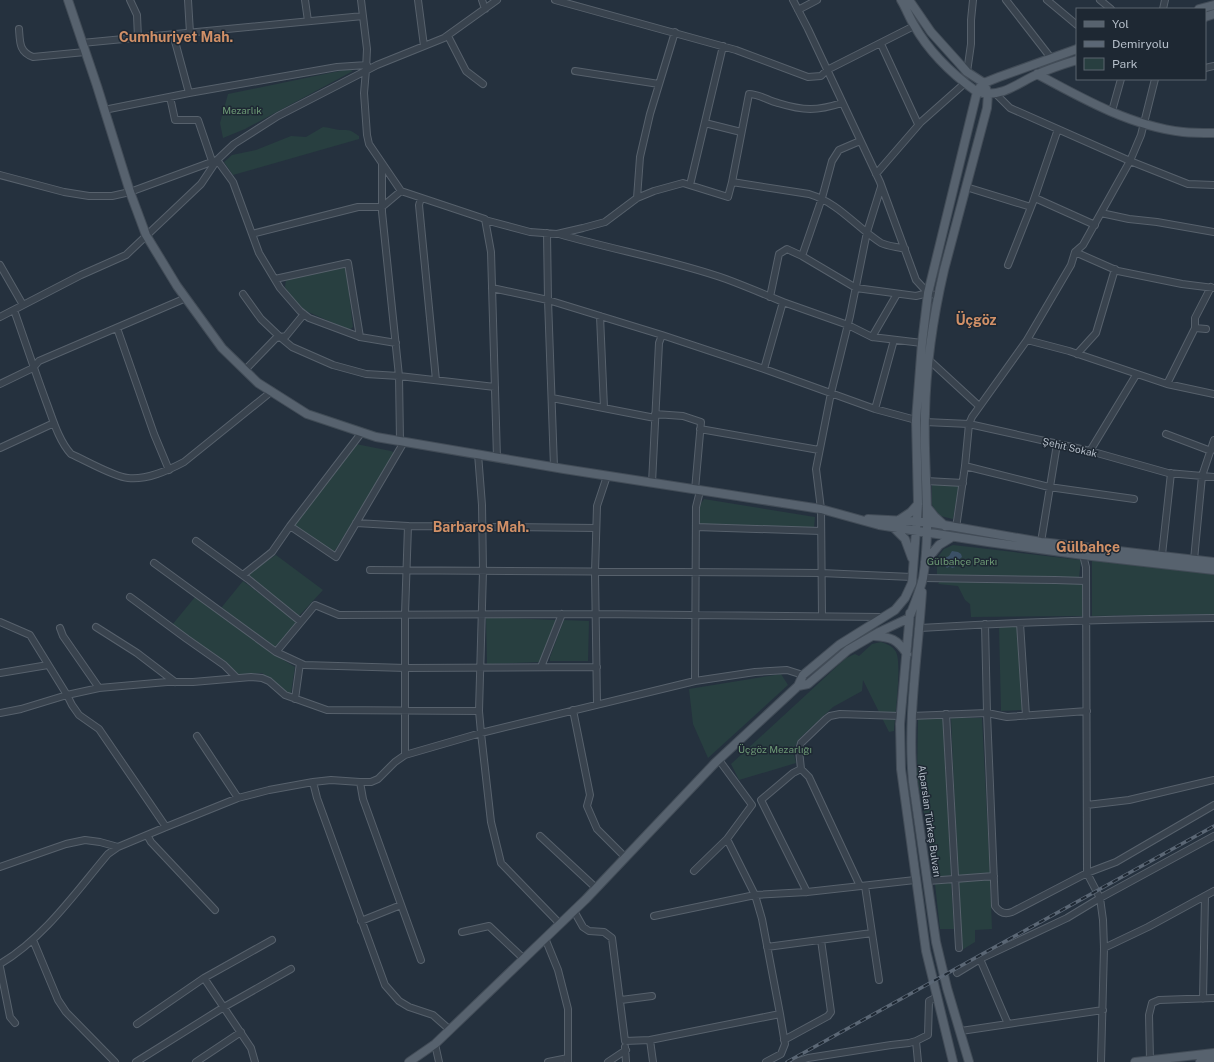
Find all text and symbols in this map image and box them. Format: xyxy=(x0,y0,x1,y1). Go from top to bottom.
legend xyxy=(1076,8,1206,80)
text: Yol xyxy=(1112,17,1129,31)
district label: Cumhuriyet Mah. xyxy=(119,29,233,45)
text: Demiryolu xyxy=(1112,37,1169,51)
text: Park xyxy=(1112,57,1138,71)
park label: Mezarlık xyxy=(222,104,262,116)
district label: Üçgöz xyxy=(955,311,997,328)
street label: Şehit Sokak xyxy=(1041,435,1099,459)
district label: Barbaros Mah. xyxy=(433,519,529,535)
district label: Gülbahçe xyxy=(1056,539,1120,555)
park label: Gülbahçe Parkı xyxy=(927,555,997,567)
park label: Üçgöz Mezarlığı xyxy=(738,743,812,755)
street label: Alparslan Türkeş Bulvarı xyxy=(916,764,944,878)

